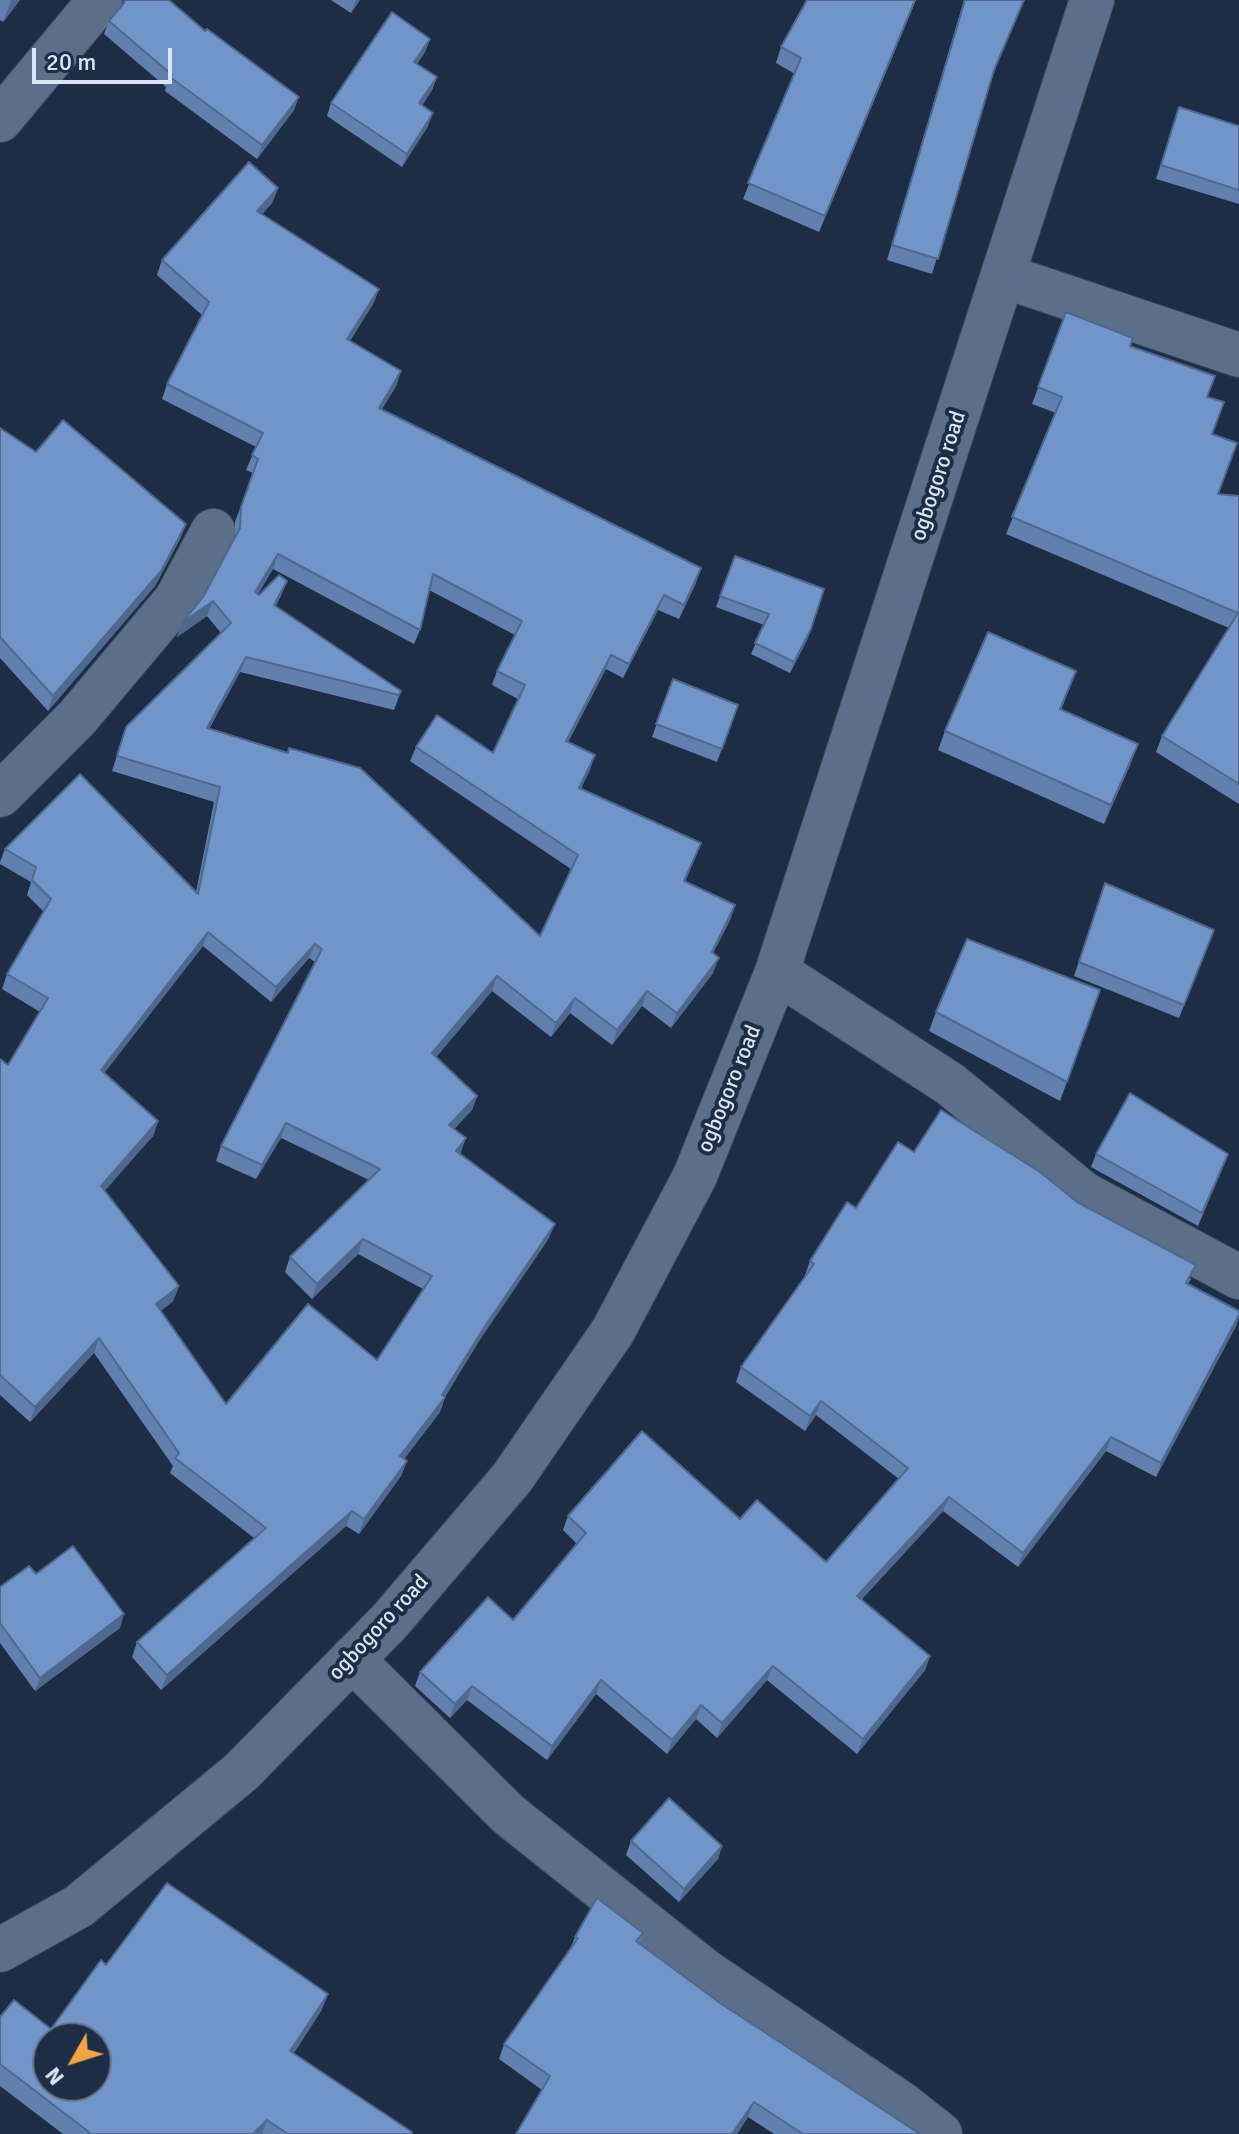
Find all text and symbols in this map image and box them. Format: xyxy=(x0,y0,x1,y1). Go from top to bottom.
scale bar xyxy=(36,32,176,82)
text: 20 m xyxy=(46,47,96,77)
street label: ogbogoro road xyxy=(906,408,972,544)
street label: ogbogoro road xyxy=(692,1021,768,1157)
street label: ogbogoro road xyxy=(323,1570,435,1686)
north arrow xyxy=(32,2022,112,2102)
text: N xyxy=(39,2062,70,2091)

